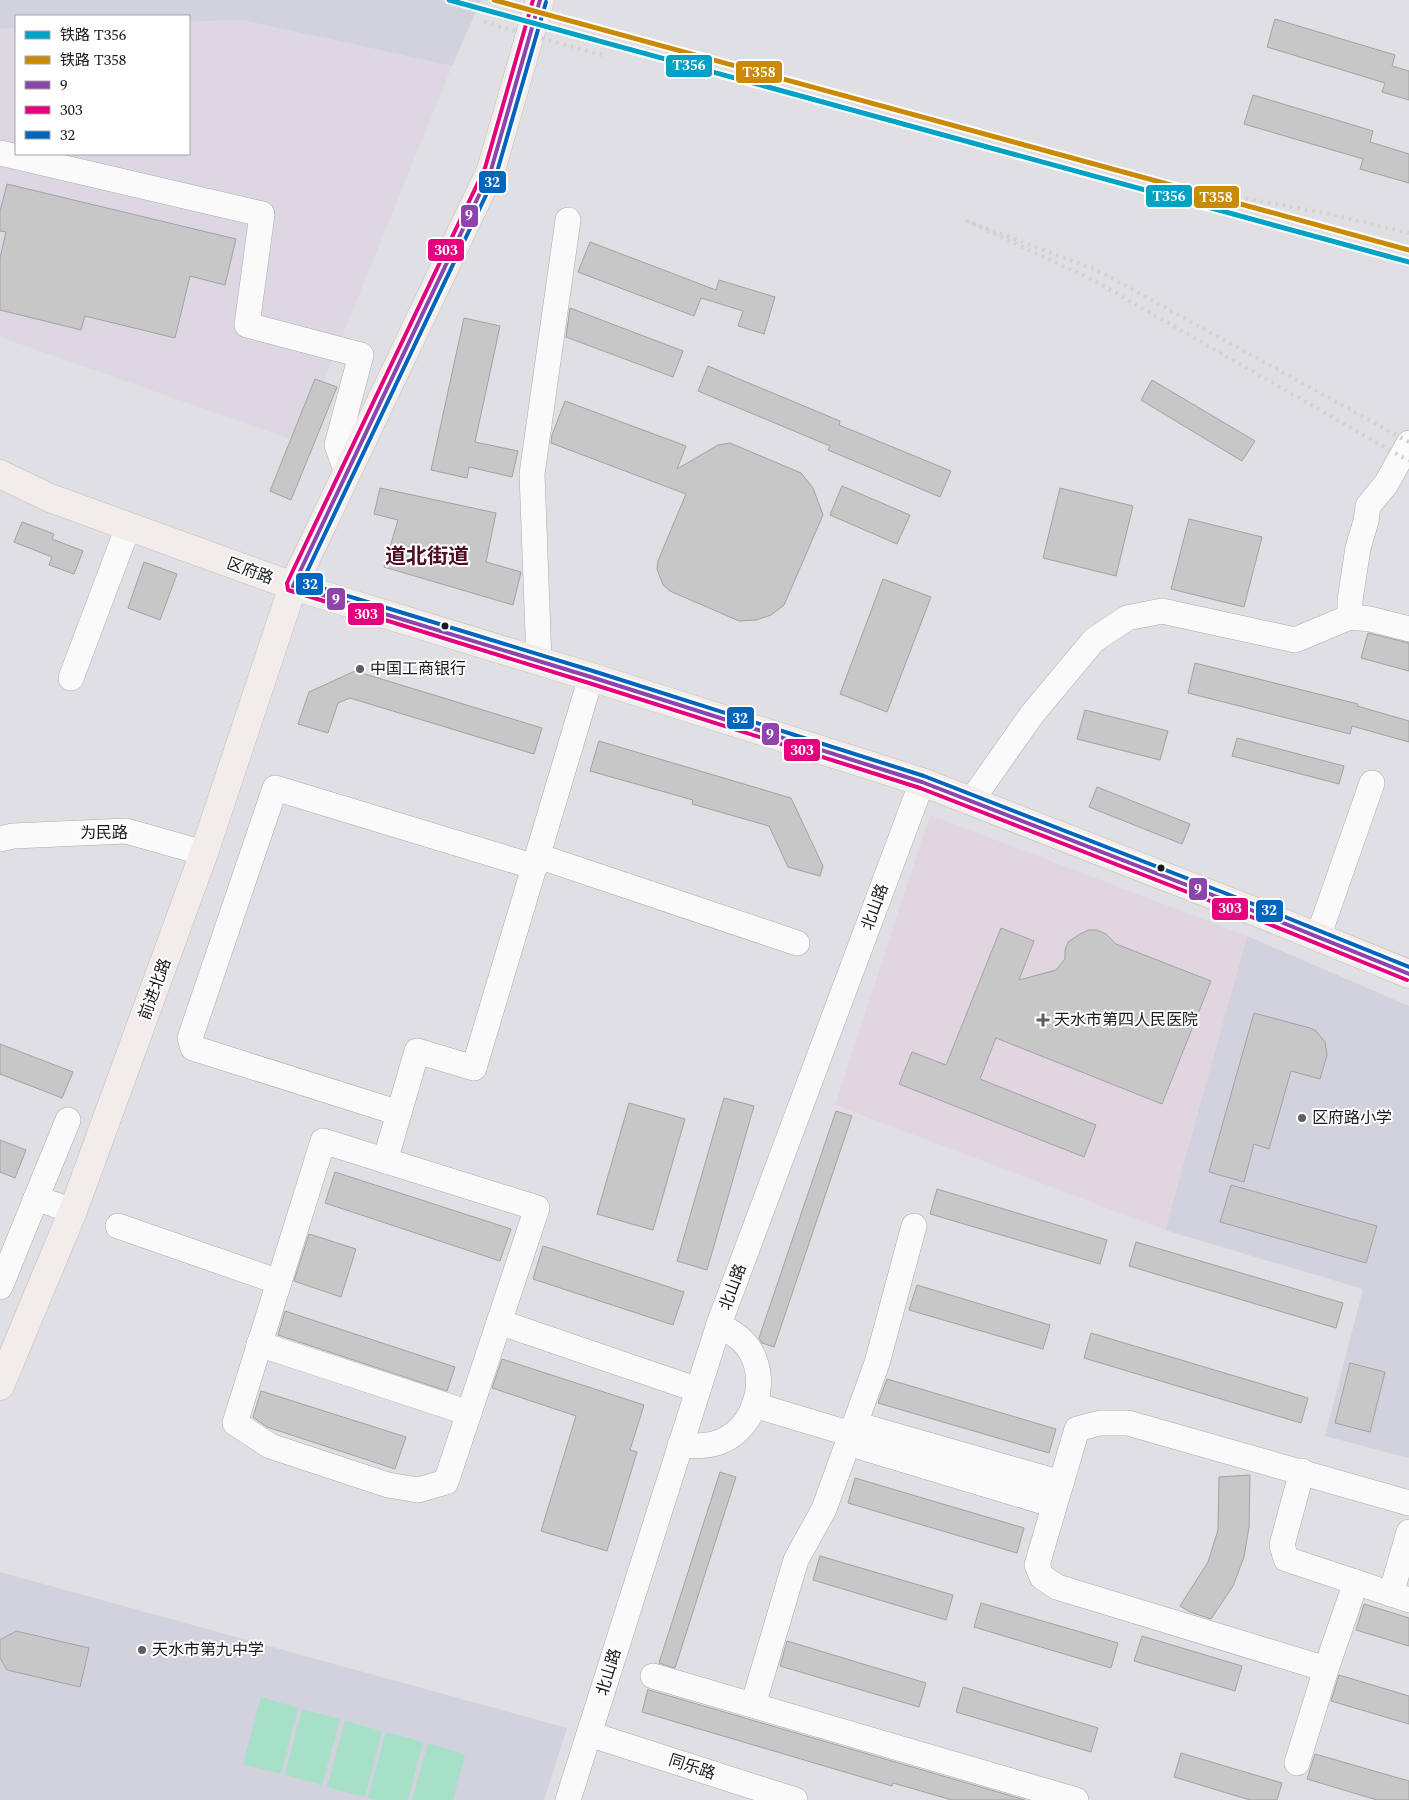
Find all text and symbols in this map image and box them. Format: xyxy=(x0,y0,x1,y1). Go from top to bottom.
legend xyxy=(15,15,190,155)
text: 铁路 T356 xyxy=(60,24,127,47)
text: 铁路 T358 xyxy=(60,49,126,72)
line badge: T356 xyxy=(665,54,713,78)
text: T356 xyxy=(672,55,706,76)
line badge: T358 xyxy=(735,60,783,84)
text: T358 xyxy=(742,62,776,83)
text: 9 xyxy=(60,74,68,97)
text: 303 xyxy=(60,99,83,122)
text: 32 xyxy=(60,124,75,147)
line badge: 32 xyxy=(478,170,507,194)
text: 32 xyxy=(484,172,500,193)
line badge: T356 xyxy=(1145,184,1193,208)
line badge: T358 xyxy=(1193,185,1240,209)
text: T356 xyxy=(1152,186,1186,207)
text: T358 xyxy=(1199,187,1233,208)
line badge: 9 xyxy=(460,204,479,228)
text: 9 xyxy=(465,205,473,226)
line badge: 303 xyxy=(427,238,465,262)
text: 303 xyxy=(434,240,458,261)
district label: 道北街道 xyxy=(385,541,469,573)
street label: 区府路 xyxy=(223,552,277,590)
line badge: 32 xyxy=(295,572,324,596)
text: 32 xyxy=(302,574,318,595)
line badge: 9 xyxy=(326,587,346,611)
text: 9 xyxy=(332,589,340,610)
line badge: 303 xyxy=(347,602,385,626)
text: 303 xyxy=(354,604,378,625)
unlabelled marker xyxy=(440,621,450,631)
place label: 中国工商银行 xyxy=(370,657,466,681)
marker: 中国工商银行 xyxy=(354,663,366,675)
line badge: 32 xyxy=(726,706,755,730)
text: 32 xyxy=(732,708,748,729)
line badge: 9 xyxy=(761,722,780,746)
text: 9 xyxy=(766,724,774,745)
line badge: 303 xyxy=(783,738,821,762)
text: 303 xyxy=(790,740,814,761)
street label: 为民路 xyxy=(80,821,128,845)
unlabelled marker xyxy=(1156,863,1166,873)
line badge: 9 xyxy=(1188,877,1208,901)
text: 9 xyxy=(1194,879,1202,900)
street label: 北山路 xyxy=(856,880,894,934)
line badge: 303 xyxy=(1211,897,1249,921)
text: 303 xyxy=(1218,898,1242,919)
line badge: 32 xyxy=(1255,899,1284,923)
text: 32 xyxy=(1261,900,1277,921)
street label: 前进北路 xyxy=(133,955,177,1023)
place label: 天水市第四人民医院 xyxy=(1054,1008,1198,1032)
marker: 天水市第四人民医院 xyxy=(1036,1013,1050,1027)
place label: 区府路小学 xyxy=(1312,1106,1392,1130)
marker: 区府路小学 xyxy=(1296,1112,1308,1124)
street label: 北山路 xyxy=(714,1260,752,1314)
place label: 天水市第九中学 xyxy=(152,1638,264,1662)
marker: 天水市第九中学 xyxy=(136,1644,148,1656)
street label: 北山路 xyxy=(591,1646,627,1698)
street label: 同乐路 xyxy=(665,1748,719,1786)

